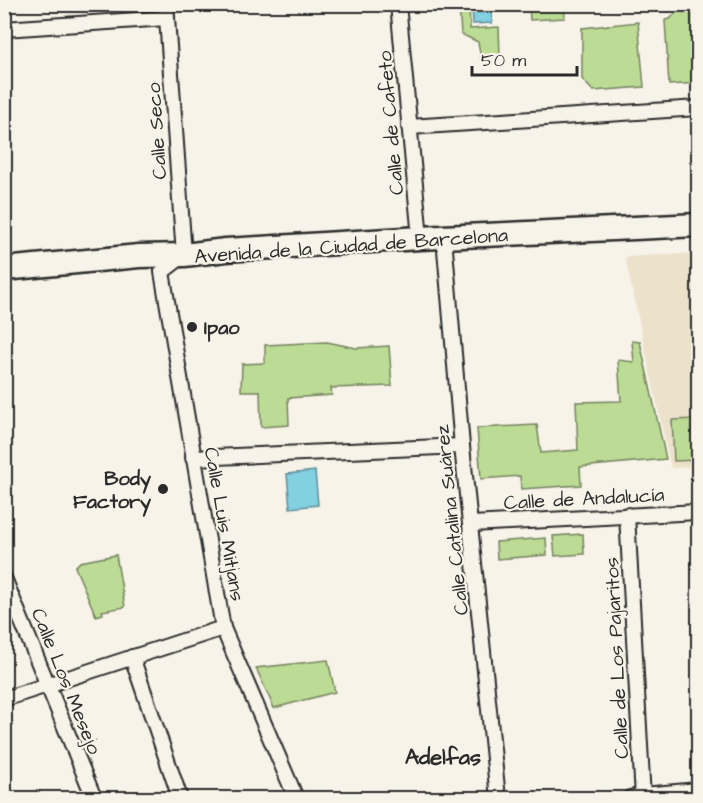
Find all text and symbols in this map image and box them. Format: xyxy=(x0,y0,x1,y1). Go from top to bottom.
scale bar xyxy=(472,39,577,77)
text: 50 m xyxy=(481,48,526,73)
street label: Calle de Cafeto xyxy=(371,50,411,196)
street label: Calle Seco xyxy=(140,82,174,180)
street label: Avenida de la Ciudad de Barcelona xyxy=(193,221,509,271)
place label: Ipao xyxy=(204,314,240,342)
marker: Ipao xyxy=(185,320,199,334)
street label: Calle Catalina Suárez xyxy=(428,423,476,617)
street label: Calle Luis Mitjans xyxy=(197,445,251,603)
place label: Body Factory xyxy=(73,465,151,517)
street label: Calle de Andalucía xyxy=(503,481,665,517)
marker: Body Factory xyxy=(156,482,170,496)
street label: Calle de Los Pajaritos xyxy=(598,556,636,759)
street label: Calle Los Mesejo xyxy=(24,604,108,759)
district label: Adelfas xyxy=(405,742,481,773)

